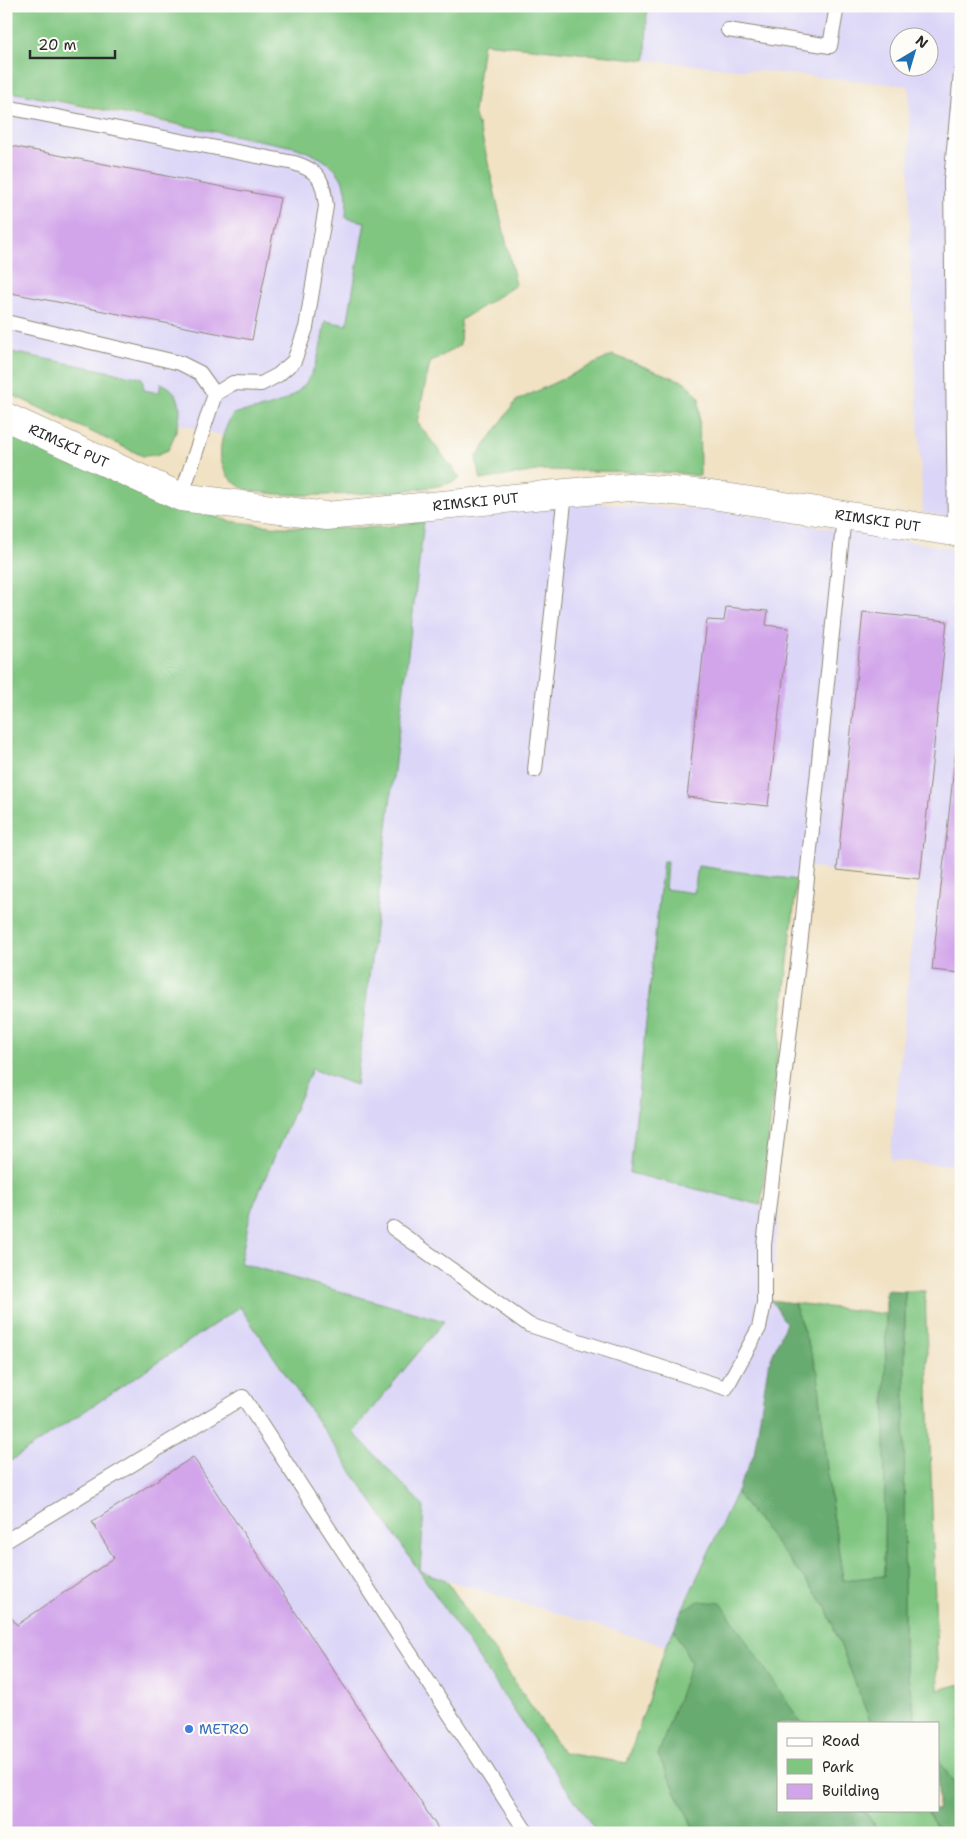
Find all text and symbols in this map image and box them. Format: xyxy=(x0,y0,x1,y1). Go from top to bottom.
scale bar xyxy=(30,28,115,60)
north arrow xyxy=(890,28,940,78)
text: N xyxy=(912,31,932,52)
text: 20 m xyxy=(38,35,77,55)
street label: RIMSKI PUT xyxy=(26,420,112,472)
street label: RIMSKI PUT xyxy=(432,489,520,515)
street label: RIMSKI PUT xyxy=(834,505,922,536)
place label: METRO xyxy=(199,1720,249,1738)
legend xyxy=(777,1722,940,1812)
marker: METRO xyxy=(183,1723,195,1735)
text: Road xyxy=(822,1731,860,1751)
text: Park xyxy=(822,1757,854,1777)
text: Building xyxy=(822,1781,879,1801)

